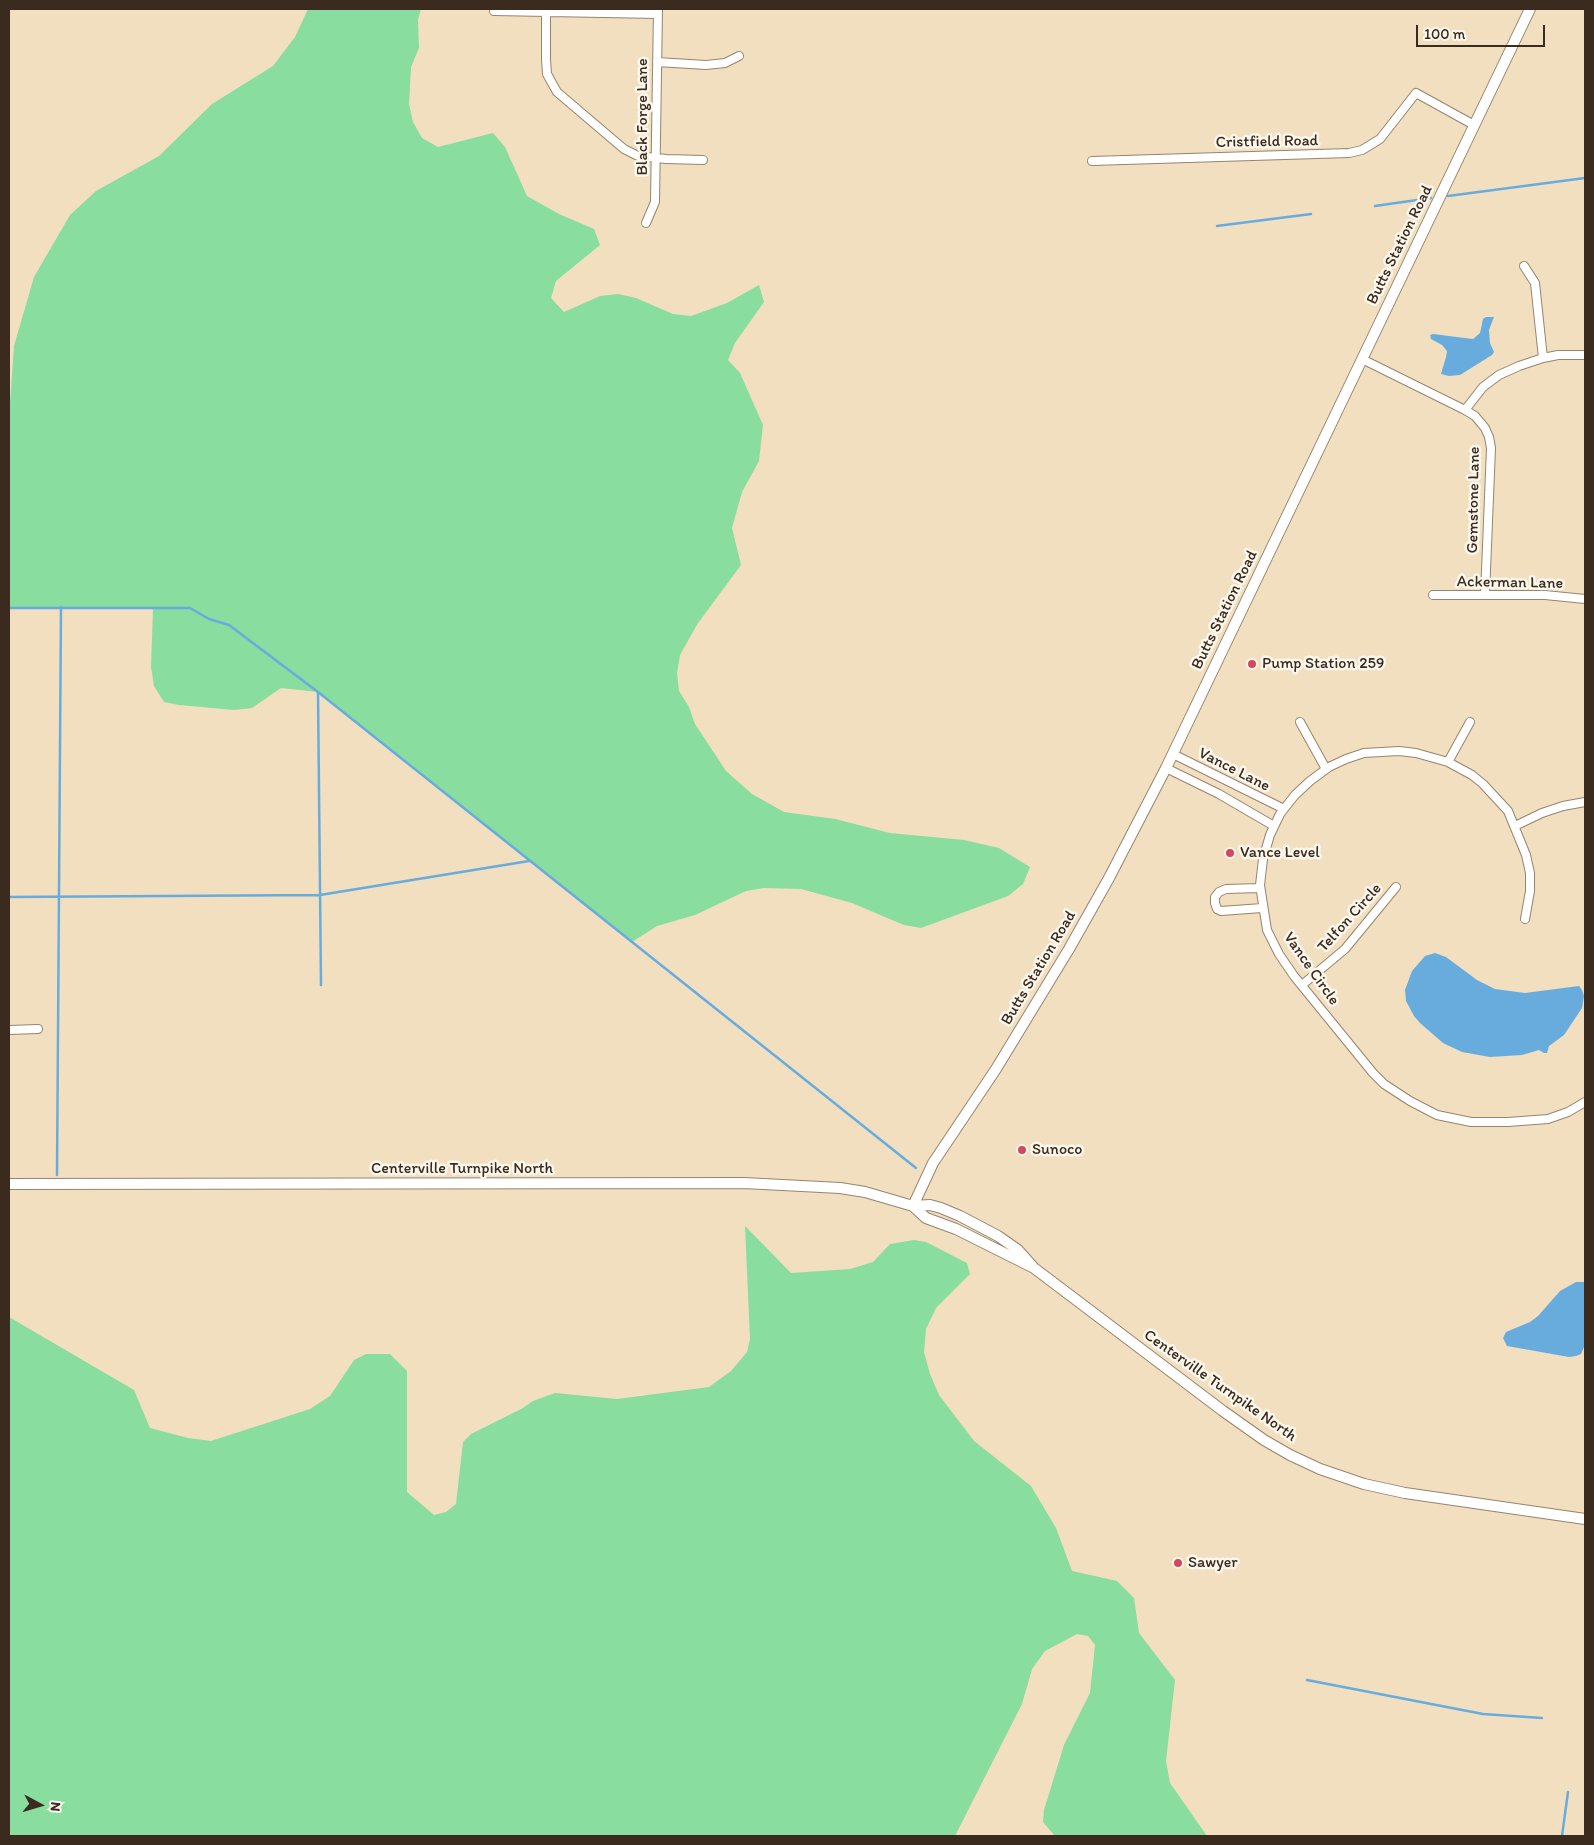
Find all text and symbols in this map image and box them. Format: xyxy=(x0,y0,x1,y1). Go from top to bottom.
scale bar xyxy=(1419,15,1548,47)
text: 100 m xyxy=(1424,25,1465,43)
street label: Black Forge Lane xyxy=(633,59,653,175)
street label: Cristfield Road xyxy=(1216,132,1318,152)
street label: Butts Station Road xyxy=(1363,182,1437,308)
street label: Gemstone Lane xyxy=(1463,446,1485,554)
street label: Butts Station Road xyxy=(1188,547,1262,673)
street label: Ackerman Lane xyxy=(1457,572,1563,594)
place label: Pump Station 259 xyxy=(1262,654,1384,674)
marker: Pump Station 259 xyxy=(1246,658,1258,670)
street label: Vance Lane xyxy=(1195,744,1273,796)
place label: Vance Level xyxy=(1240,843,1320,863)
marker: Vance Level xyxy=(1224,847,1236,859)
street label: Telfon Circle xyxy=(1314,879,1386,957)
street label: Butts Station Road xyxy=(997,907,1081,1029)
street label: Vance Circle xyxy=(1279,929,1343,1009)
place label: Sunoco xyxy=(1032,1140,1082,1160)
marker: Sunoco xyxy=(1016,1144,1028,1156)
street label: Centerville Turnpike North xyxy=(371,1159,553,1179)
street label: Centerville Turnpike North xyxy=(1140,1326,1300,1446)
place label: Sawyer xyxy=(1188,1553,1238,1573)
marker: Sawyer xyxy=(1172,1557,1184,1569)
north arrow xyxy=(15,1780,65,1830)
text: N xyxy=(46,1801,64,1812)

